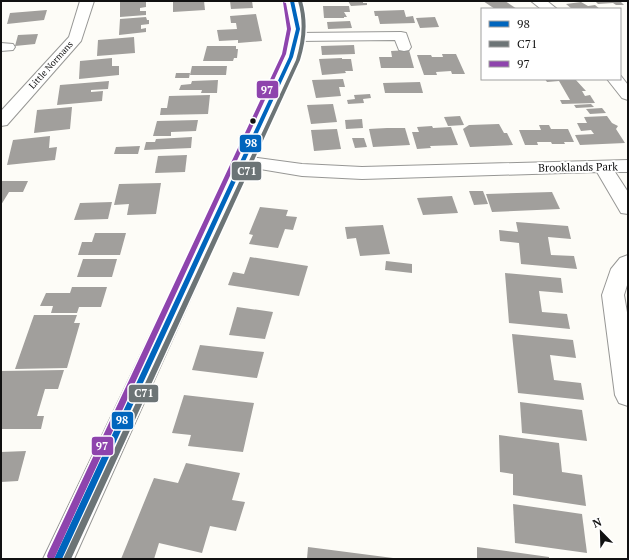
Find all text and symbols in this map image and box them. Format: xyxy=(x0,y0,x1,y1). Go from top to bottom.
legend xyxy=(481,8,621,80)
text: 98 xyxy=(517,16,530,31)
text: C71 xyxy=(517,36,538,51)
street label: Little Normans xyxy=(26,38,76,91)
text: 97 xyxy=(517,56,530,71)
line badge: 97 xyxy=(256,80,279,99)
text: 97 xyxy=(261,83,273,97)
unlabelled marker xyxy=(248,116,258,126)
line badge: 98 xyxy=(239,134,262,153)
text: 98 xyxy=(245,136,257,150)
street label: Brooklands Park xyxy=(538,159,618,175)
line badge: C71 xyxy=(231,161,262,181)
text: C71 xyxy=(237,164,257,178)
line badge: C71 xyxy=(128,384,159,403)
text: C71 xyxy=(134,386,154,400)
line badge: 98 xyxy=(111,411,134,430)
text: 98 xyxy=(116,413,128,427)
line badge: 97 xyxy=(91,436,114,456)
text: 97 xyxy=(96,439,108,453)
north arrow xyxy=(581,512,621,552)
text: N xyxy=(591,514,604,531)

